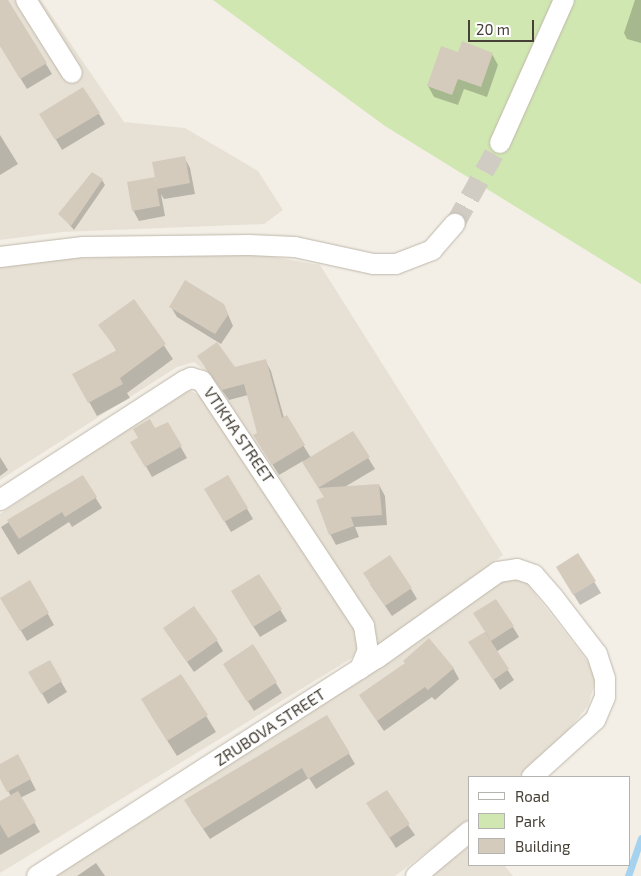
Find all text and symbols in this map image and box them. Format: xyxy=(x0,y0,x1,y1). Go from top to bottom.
scale bar xyxy=(471,10,537,42)
text: 20 m xyxy=(476,20,510,38)
street label: VTIKHA STREET xyxy=(200,383,278,487)
street label: ZRUBOVA STREET xyxy=(211,684,329,770)
legend xyxy=(468,776,631,866)
text: Road xyxy=(515,787,550,805)
text: Park xyxy=(515,812,546,830)
text: Building xyxy=(515,837,570,855)

